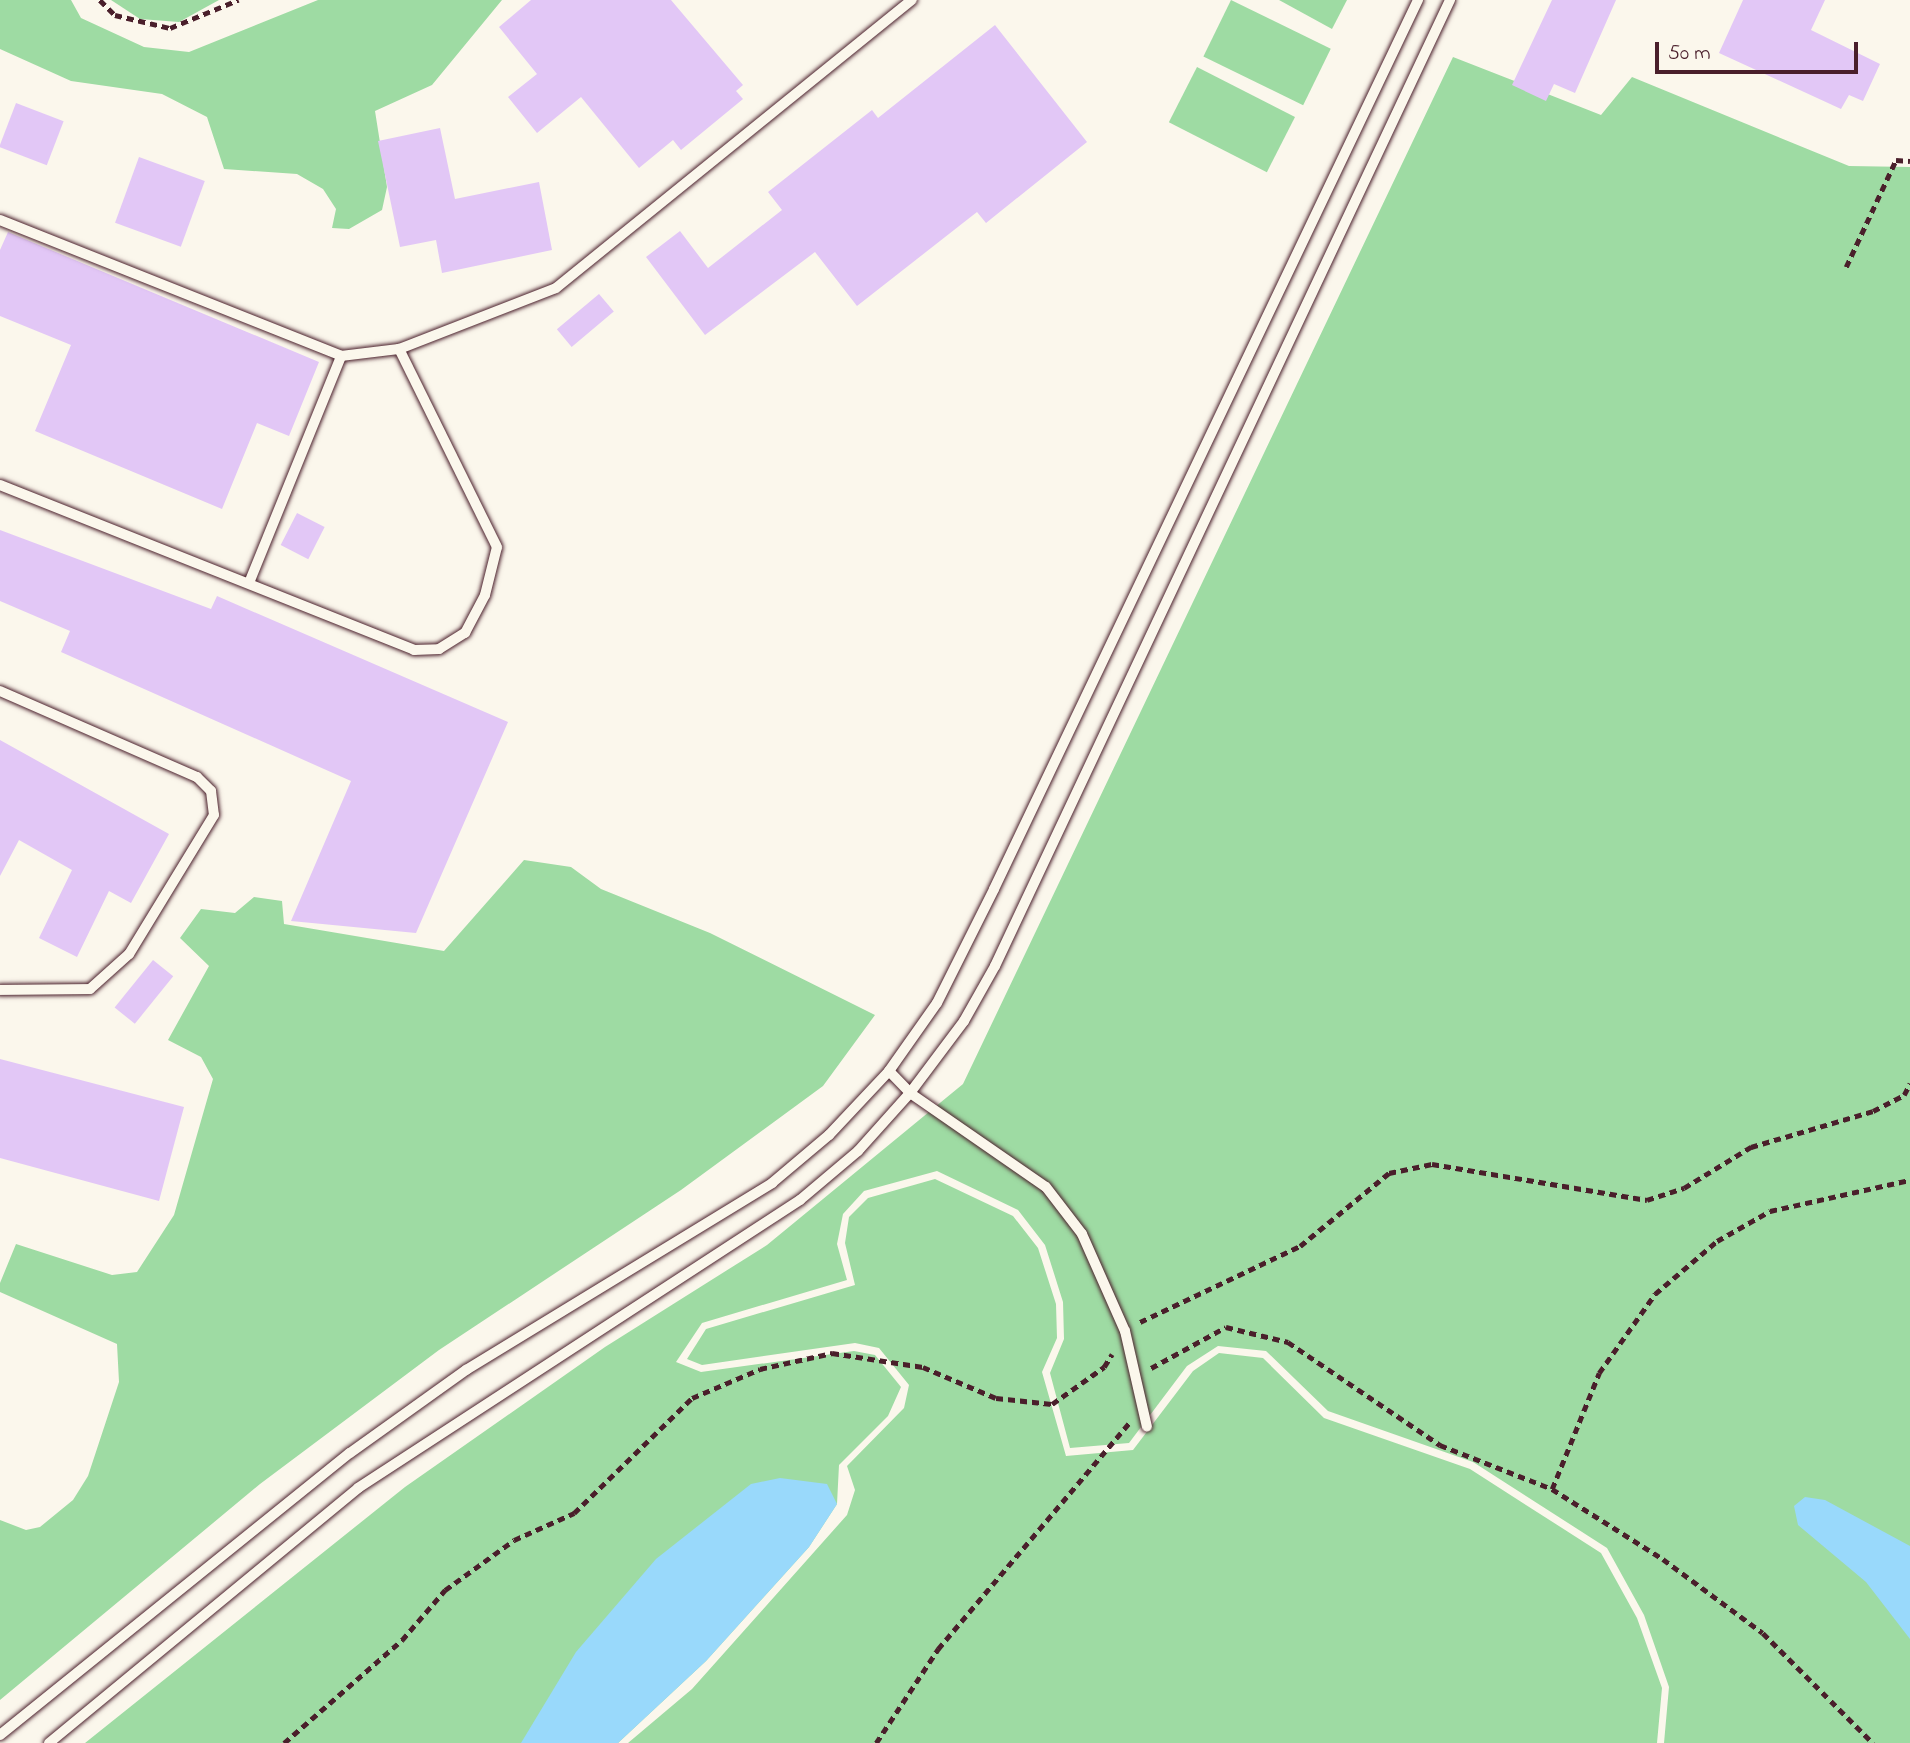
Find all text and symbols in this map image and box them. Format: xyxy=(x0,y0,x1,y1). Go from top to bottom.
scale bar xyxy=(1658,28,1861,72)
text: 50 m xyxy=(1668,39,1711,69)

